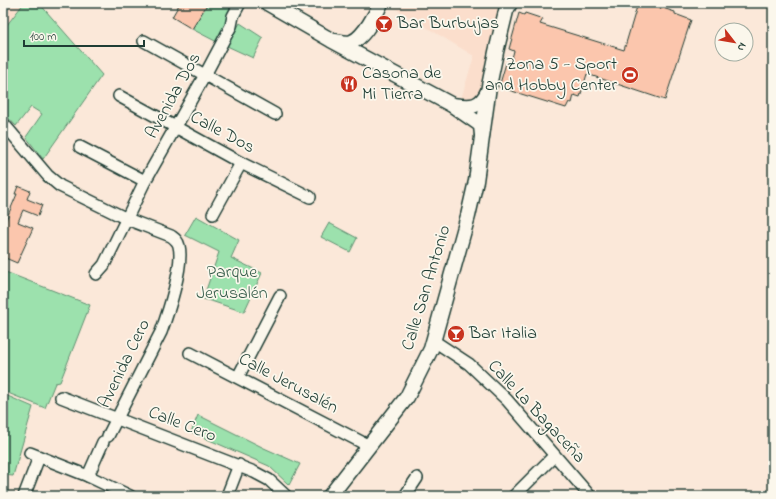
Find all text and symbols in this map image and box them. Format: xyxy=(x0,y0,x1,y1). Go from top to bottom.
place label: Bar Burbujas xyxy=(396,11,499,37)
bar icon: Bar Burbujas xyxy=(374,14,394,34)
scale bar xyxy=(24,22,144,48)
north arrow xyxy=(714,22,754,62)
text: 100 m xyxy=(30,28,57,46)
text: N xyxy=(733,39,750,54)
street label: Avenida Dos xyxy=(140,48,208,144)
place label: Zona 5 - Sport and Hobby Center xyxy=(485,52,617,99)
place label: Casona de Mi Tierra xyxy=(362,61,442,108)
sports icon: Zona 5 - Sport and Hobby Center xyxy=(620,65,640,85)
restaurant icon: Casona de Mi Tierra xyxy=(339,74,359,94)
street label: Calle Dos xyxy=(185,105,259,161)
street label: Calle San Antonio xyxy=(396,222,458,354)
park label: Parque Jerusalén xyxy=(196,260,268,307)
street label: Avenida Cero xyxy=(92,315,158,413)
place label: Bar Italia xyxy=(468,321,537,347)
bar icon: Bar Italia xyxy=(446,324,466,344)
street label: Calle Jerusalén xyxy=(233,347,343,421)
street label: Calle La Bagaceña xyxy=(480,354,591,470)
street label: Calle Cero xyxy=(144,400,220,450)

